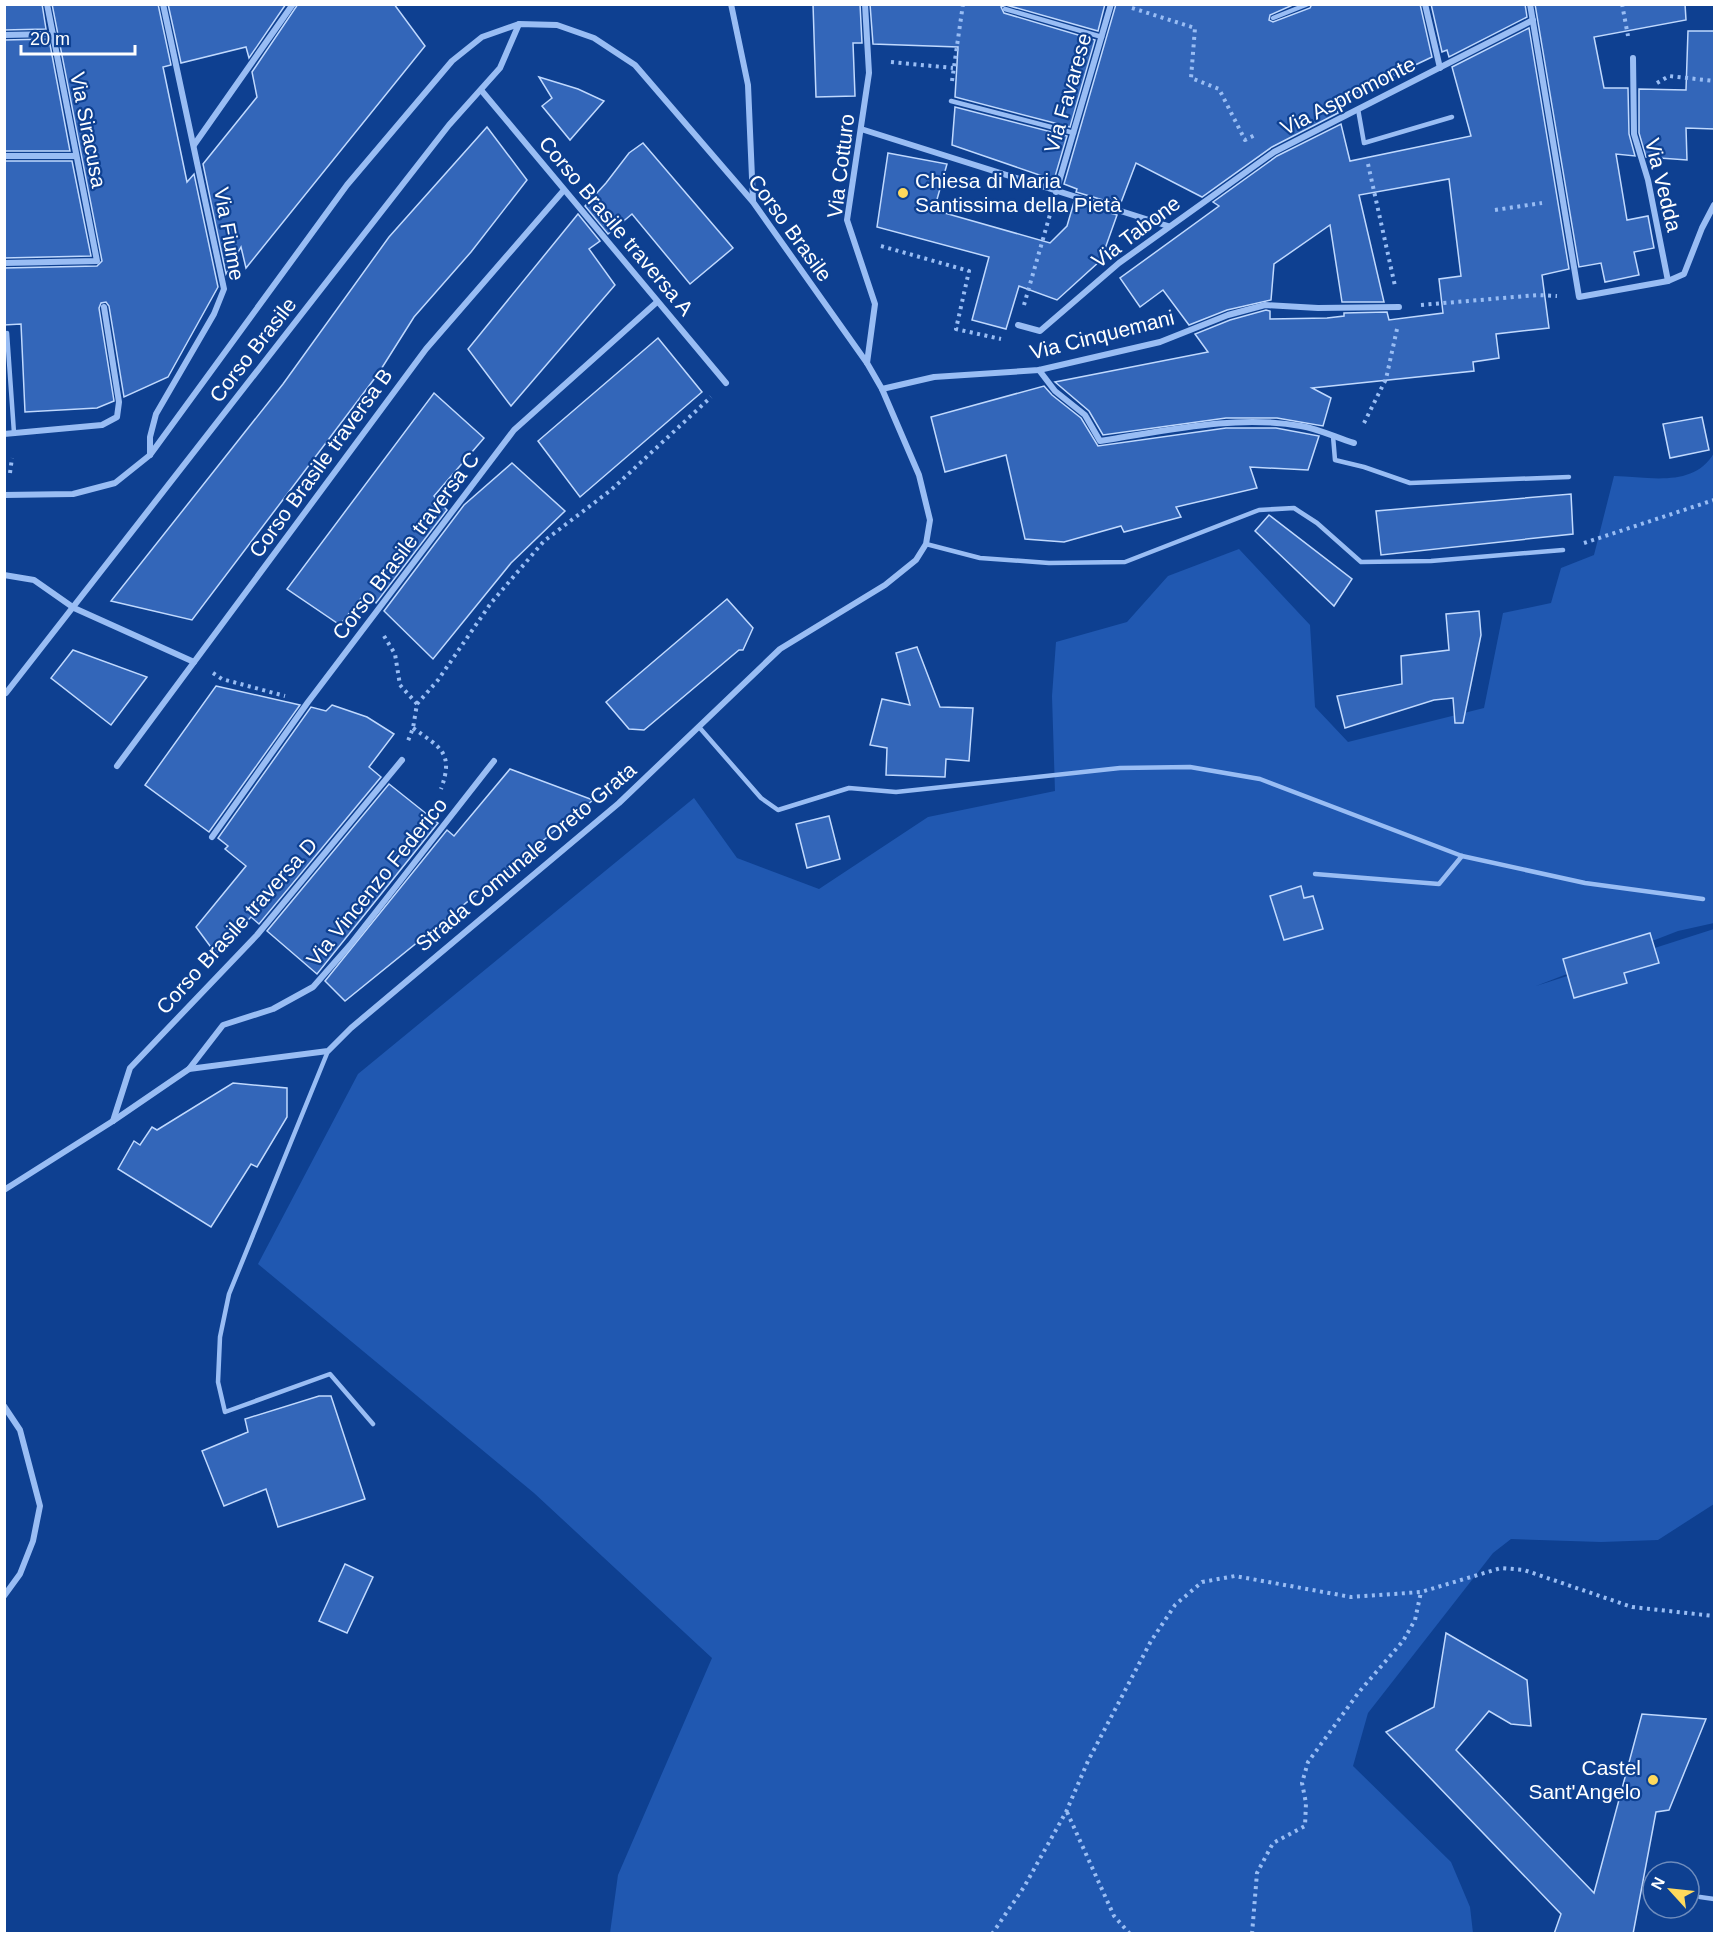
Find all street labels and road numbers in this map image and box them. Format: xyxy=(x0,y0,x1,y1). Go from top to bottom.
street label: Via Favarese xyxy=(1039,30,1096,155)
street label: Via Aspromonte xyxy=(1277,52,1419,139)
street label: Via Siracusa xyxy=(66,70,111,190)
street label: Via Cotturo xyxy=(823,113,858,219)
street label: Corso Brasile traversa A xyxy=(535,132,698,320)
street label: Via Vedda xyxy=(1641,136,1686,234)
street label: Corso Brasile xyxy=(744,170,837,285)
street label: Via Fiume xyxy=(210,186,249,282)
street label: Via Tabone xyxy=(1087,191,1184,272)
street label: Corso Brasile xyxy=(205,293,300,406)
street label: Via Cinquemani xyxy=(1027,305,1176,364)
street label: Corso Brasile traversa B xyxy=(244,364,397,562)
street label: Corso Brasile traversa C xyxy=(328,447,484,644)
street label: Strada Comunale Oreto Grata xyxy=(411,758,641,955)
street label: Via Vincenzo Federico xyxy=(302,793,451,970)
street label: Corso Brasile traversa D xyxy=(152,833,322,1018)

